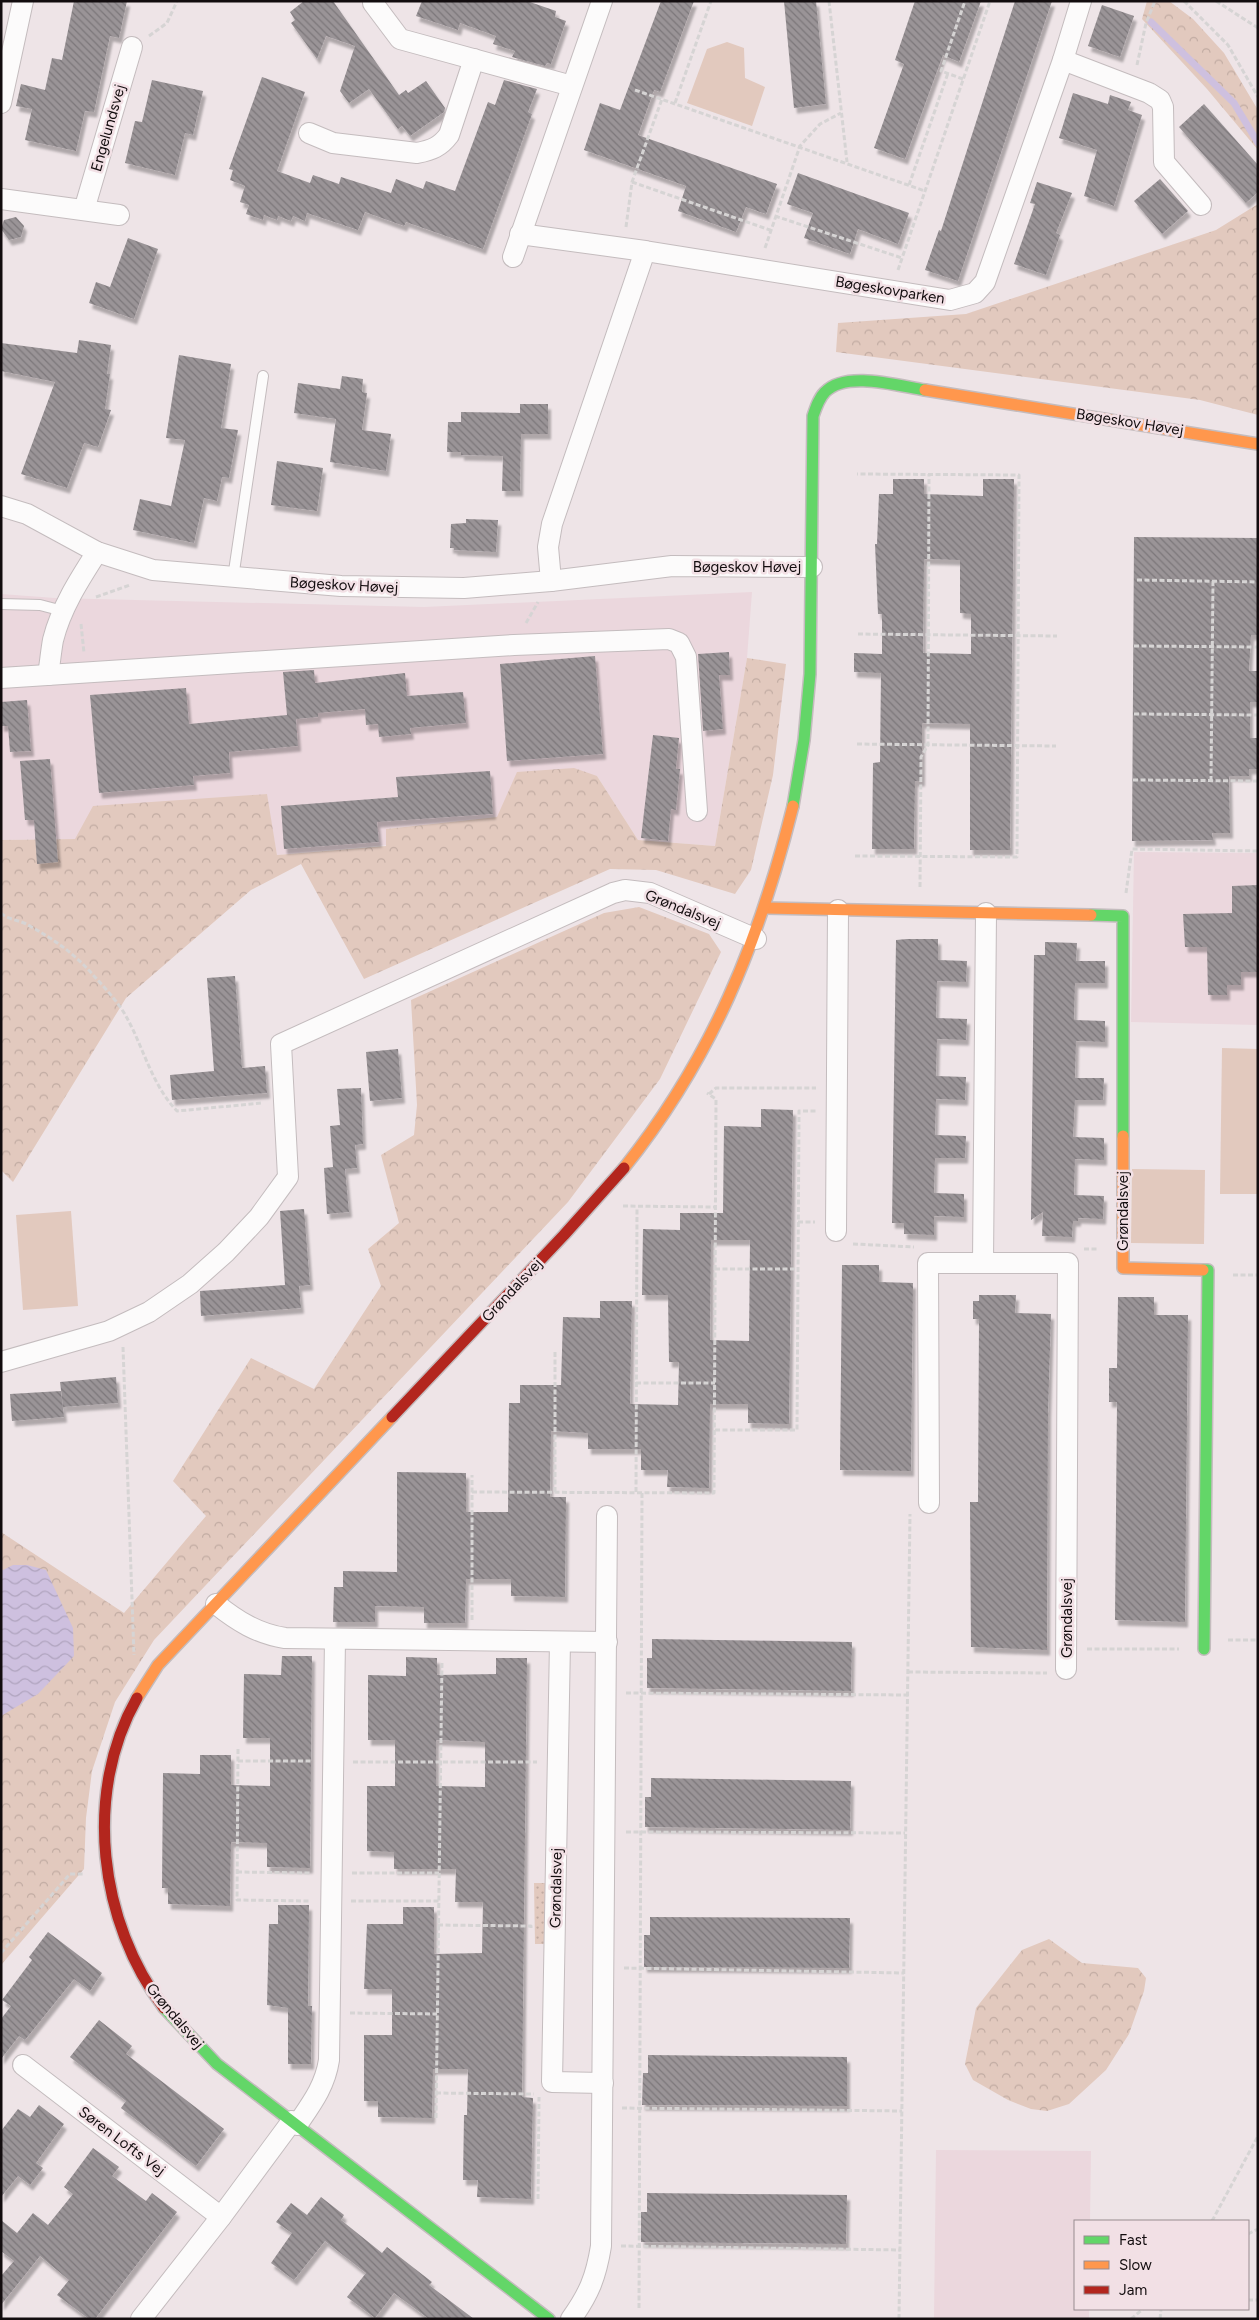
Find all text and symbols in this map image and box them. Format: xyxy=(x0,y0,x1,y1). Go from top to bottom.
street label: Engelundsvej xyxy=(87,82,129,174)
street label: Bøgeskovparken xyxy=(834,272,946,308)
street label: Bøgeskov Høvej xyxy=(1075,405,1185,439)
street label: Bøgeskov Høvej xyxy=(693,558,801,576)
street label: Bøgeskov Høvej xyxy=(289,573,399,597)
street label: Grøndalsvej xyxy=(642,886,724,932)
street label: Grøndalsvej xyxy=(1114,1171,1132,1251)
street label: Grøndalsvej xyxy=(478,1255,546,1325)
street label: Grøndalsvej xyxy=(1058,1578,1076,1658)
street label: Grøndalsvej xyxy=(546,1848,566,1928)
street label: Grøndalsvej xyxy=(142,1980,208,2052)
street label: Søren Lofts Vej xyxy=(75,2103,169,2179)
legend xyxy=(1074,2220,1249,2310)
text: Fast xyxy=(1119,2231,1148,2249)
text: Slow xyxy=(1119,2256,1152,2274)
text: Jam xyxy=(1119,2281,1147,2299)

